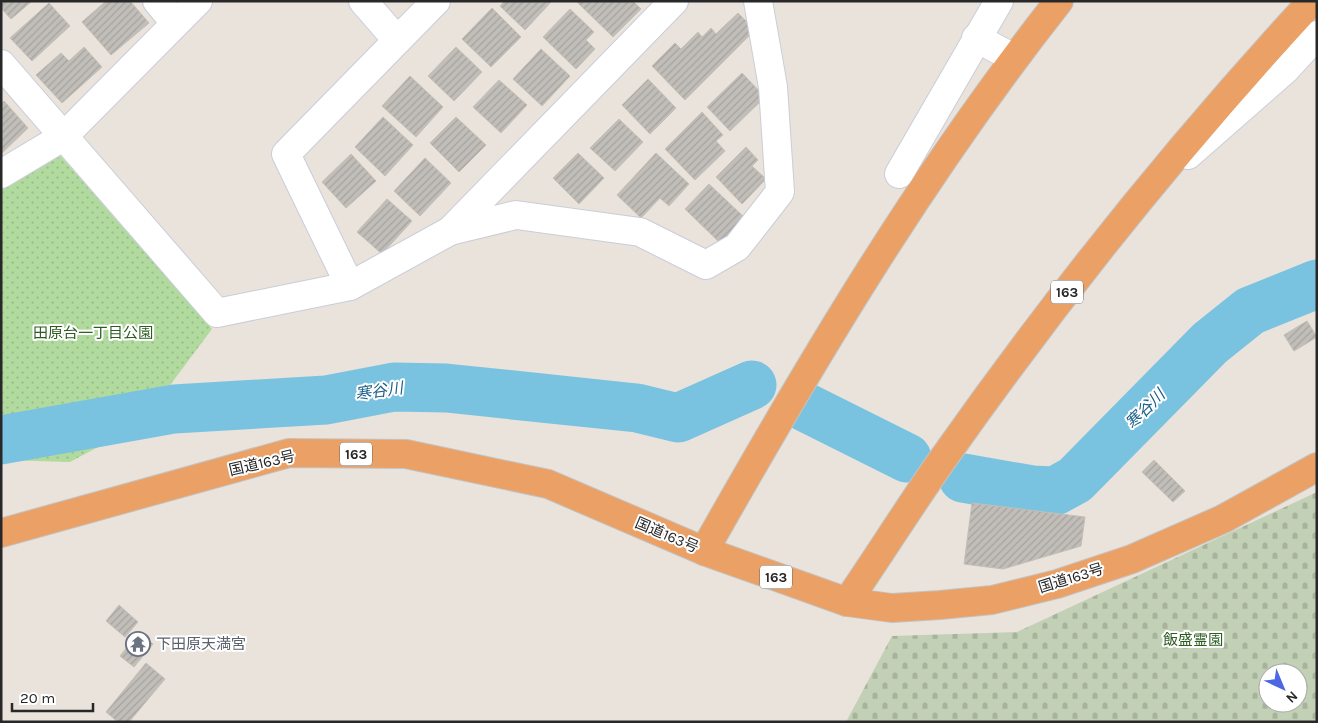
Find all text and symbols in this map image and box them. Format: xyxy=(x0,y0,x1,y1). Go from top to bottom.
road number: 163 xyxy=(1051,280,1083,304)
park label: 田原台一丁目公園 xyxy=(33,324,153,342)
water label: 寒谷川 xyxy=(354,378,406,404)
water label: 寒谷川 xyxy=(1121,384,1170,433)
road number: 163 xyxy=(340,442,372,466)
street label: 国道163号 xyxy=(227,447,297,479)
street label: 国道163号 xyxy=(632,514,702,556)
street label: 国道163号 xyxy=(1036,560,1106,596)
road number: 163 xyxy=(760,566,792,588)
temple icon: 下田原天満宮 xyxy=(125,631,151,657)
park label: 飯盛霊園 xyxy=(1163,631,1223,649)
place label: 下田原天満宮 xyxy=(156,635,246,653)
north arrow xyxy=(1258,663,1308,713)
scale bar xyxy=(12,680,94,712)
text: N xyxy=(1282,687,1301,707)
text: 20 m xyxy=(20,689,55,707)

